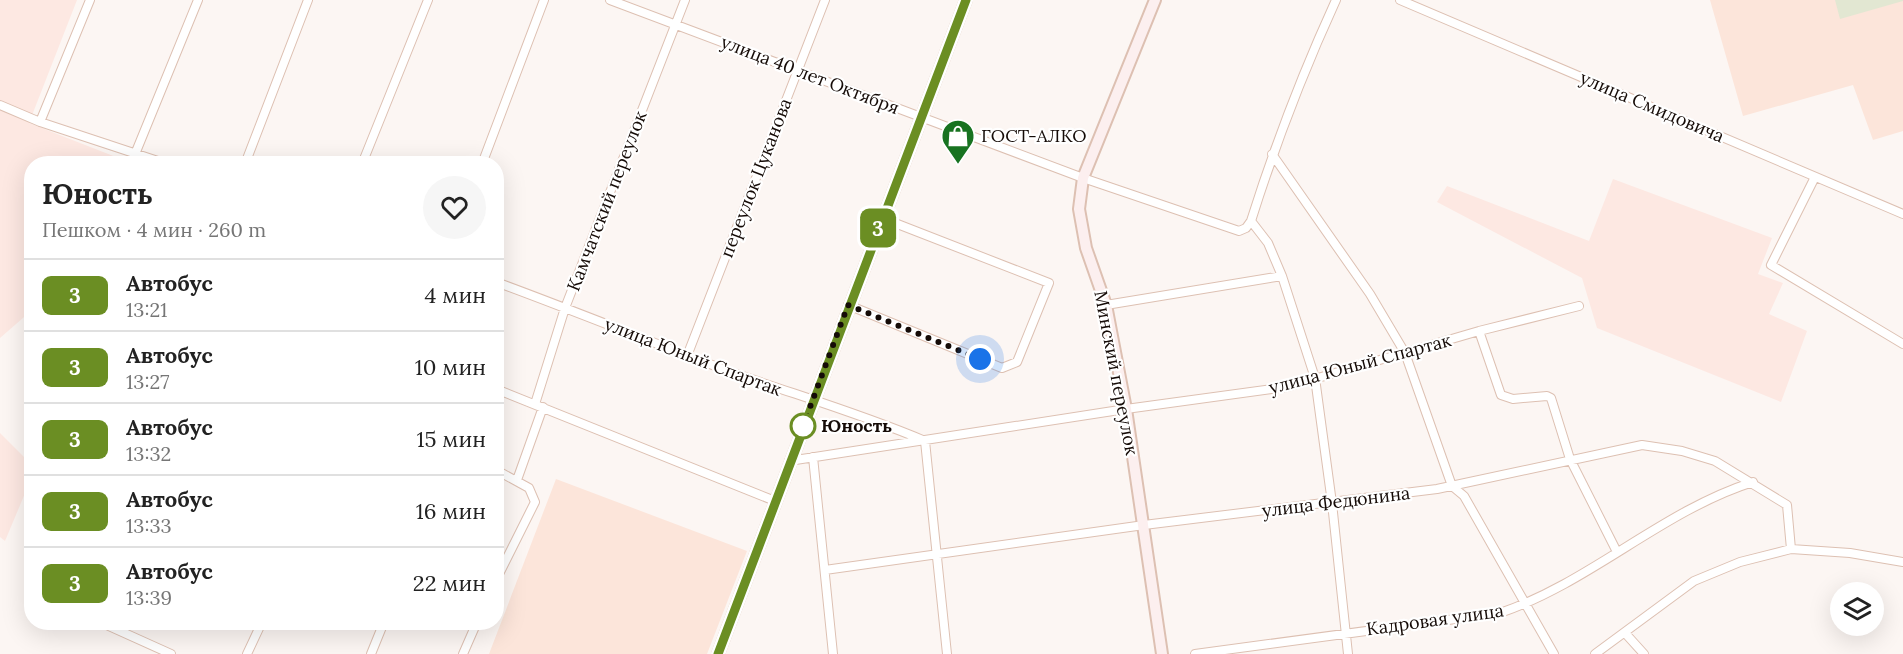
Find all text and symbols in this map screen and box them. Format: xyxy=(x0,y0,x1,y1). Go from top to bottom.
street label: улица 40 лет Октября xyxy=(718,30,903,119)
street label: улица Смидовича xyxy=(1576,66,1728,147)
street label: переулок Цуканова xyxy=(715,95,796,261)
street label: Камчатский переулок xyxy=(562,107,652,294)
shop icon: ГОСТ-АЛКО xyxy=(940,118,976,165)
place label: ГОСТ-АЛКО xyxy=(981,124,1087,147)
text: Юность xyxy=(42,176,153,212)
button: heart xyxy=(423,176,486,239)
line badge: 3 xyxy=(858,208,898,248)
text: 3 xyxy=(872,215,884,242)
text: Пешком · 4 мин · 260 m xyxy=(42,217,266,242)
text: Автобус xyxy=(126,269,213,297)
text: 4 мин xyxy=(425,281,486,309)
text: 3 xyxy=(69,282,81,309)
street label: Минский переулок xyxy=(1089,289,1144,457)
text: 13:21 xyxy=(126,297,167,322)
street label: улица Юный Спартак xyxy=(601,312,785,401)
street label: улица Юный Спартак xyxy=(1266,328,1454,399)
text: Автобус xyxy=(126,341,213,369)
your location xyxy=(965,344,995,374)
text: 10 мин xyxy=(415,353,486,381)
text: 3 xyxy=(69,354,81,381)
text: 13:27 xyxy=(126,369,169,394)
text: Автобус xyxy=(126,413,213,441)
marker: Юность xyxy=(790,413,816,439)
place label: Юность xyxy=(821,414,892,437)
text: 15 мин xyxy=(417,425,486,453)
text: 3 xyxy=(69,426,81,453)
text: 13:32 xyxy=(126,441,171,466)
street label: улица Федюнина xyxy=(1261,481,1411,522)
text: Автобус xyxy=(126,485,213,513)
text: 16 мин xyxy=(416,497,486,525)
text: 3 xyxy=(69,498,81,525)
text: 13:33 xyxy=(126,513,172,538)
text: Автобус xyxy=(126,557,213,585)
text: 22 мин xyxy=(413,569,486,597)
text: 3 xyxy=(69,570,81,597)
map controls xyxy=(1830,582,1884,636)
button: layers xyxy=(1830,582,1884,636)
text: 13:39 xyxy=(126,585,172,610)
street label: Кадровая улица xyxy=(1365,598,1505,641)

